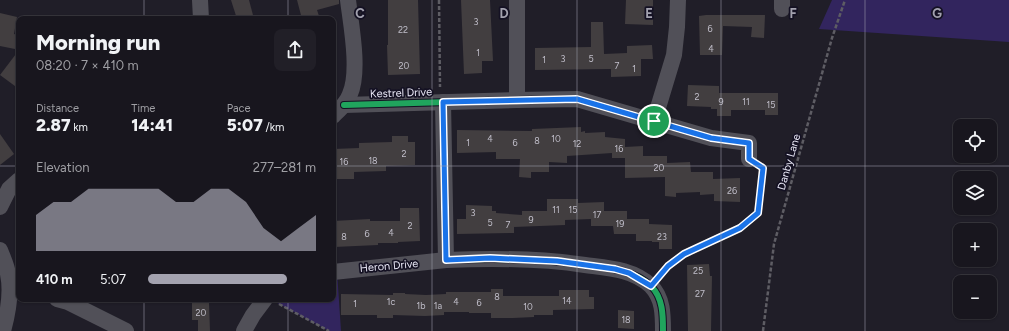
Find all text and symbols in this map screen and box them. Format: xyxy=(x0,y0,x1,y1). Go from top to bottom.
text: C xyxy=(355,6,365,21)
text: D xyxy=(499,6,509,21)
text: E xyxy=(645,6,653,21)
text: F xyxy=(789,6,797,21)
text: G xyxy=(932,6,942,21)
house number: 3 xyxy=(474,16,479,27)
house number: 6 xyxy=(707,23,713,34)
house number: 22 xyxy=(398,24,408,35)
text: Morning run xyxy=(36,29,160,56)
button: share xyxy=(274,29,316,71)
house number: 4 xyxy=(708,43,714,54)
house number: 1 xyxy=(476,47,480,58)
house number: 3 xyxy=(561,53,566,64)
house number: 5 xyxy=(588,53,594,64)
house number: 1 xyxy=(542,54,546,65)
text: 08:20 · 7 × 410 m xyxy=(36,58,138,73)
house number: 20 xyxy=(399,60,410,71)
house number: 7 xyxy=(615,60,620,71)
house number: 1 xyxy=(632,63,636,74)
street label: Kestrel Drive xyxy=(370,85,432,101)
house number: 2 xyxy=(694,91,700,102)
house number: 9 xyxy=(718,96,724,107)
house number: 11 xyxy=(742,96,750,107)
house number: 15 xyxy=(767,99,775,110)
text: Distance xyxy=(36,102,79,115)
text: Time xyxy=(131,102,155,115)
text: Pace xyxy=(227,102,250,115)
pin xyxy=(637,104,671,138)
icon: arrive xyxy=(643,110,665,132)
text: 2.87 xyxy=(36,115,71,135)
text: 14:41 xyxy=(131,115,173,135)
text: 5:07 xyxy=(227,115,263,135)
map controls xyxy=(953,119,997,319)
button: locate xyxy=(953,119,997,163)
text: km xyxy=(71,121,88,134)
text: /km xyxy=(263,121,284,134)
house number: 4 xyxy=(487,133,493,144)
house number: 10 xyxy=(551,133,561,144)
street label: Danby Lane xyxy=(775,133,803,191)
house number: 8 xyxy=(534,135,540,146)
house number: 1 xyxy=(466,137,470,148)
house number: 6 xyxy=(512,137,518,148)
house number: 12 xyxy=(573,138,581,149)
house number: 16 xyxy=(615,143,623,154)
house number: 2 xyxy=(401,148,407,159)
house number: 18 xyxy=(368,155,378,166)
house number: 16 xyxy=(340,156,348,167)
text: Elevation xyxy=(36,160,89,175)
text: 277–281 m xyxy=(253,160,316,175)
house number: 20 xyxy=(654,162,665,173)
button: layers xyxy=(953,171,997,215)
house number: 26 xyxy=(727,185,737,196)
house number: 11 xyxy=(552,204,560,215)
house number: 15 xyxy=(569,204,577,215)
house number: 3 xyxy=(471,207,476,218)
house number: 17 xyxy=(593,209,601,220)
house number: 9 xyxy=(528,214,534,225)
house number: 5 xyxy=(487,217,493,228)
house number: 19 xyxy=(616,218,624,229)
house number: 7 xyxy=(506,219,511,230)
house number: 2 xyxy=(407,220,413,231)
button: + xyxy=(953,223,997,267)
house number: 4 xyxy=(388,227,394,238)
house number: 6 xyxy=(364,228,370,239)
house number: 8 xyxy=(341,231,347,242)
house number: 23 xyxy=(657,231,667,242)
street label: Heron Drive xyxy=(359,257,419,275)
house number: 25 xyxy=(693,265,703,276)
text: 410 m xyxy=(36,272,73,287)
text: 5:07 xyxy=(100,272,126,287)
button: − xyxy=(953,275,997,319)
house number: 27 xyxy=(695,288,705,299)
house number: 8 xyxy=(494,291,500,302)
house number: 14 xyxy=(562,295,572,306)
house number: 1c xyxy=(387,296,395,307)
house number: 4 xyxy=(453,296,459,307)
house number: 6 xyxy=(476,297,482,308)
house number: 1 xyxy=(353,298,357,309)
house number: 1b xyxy=(417,300,426,311)
house number: 1a xyxy=(434,300,443,311)
house number: 10 xyxy=(523,301,533,312)
house number: 20 xyxy=(196,307,207,318)
house number: 18 xyxy=(621,314,631,325)

